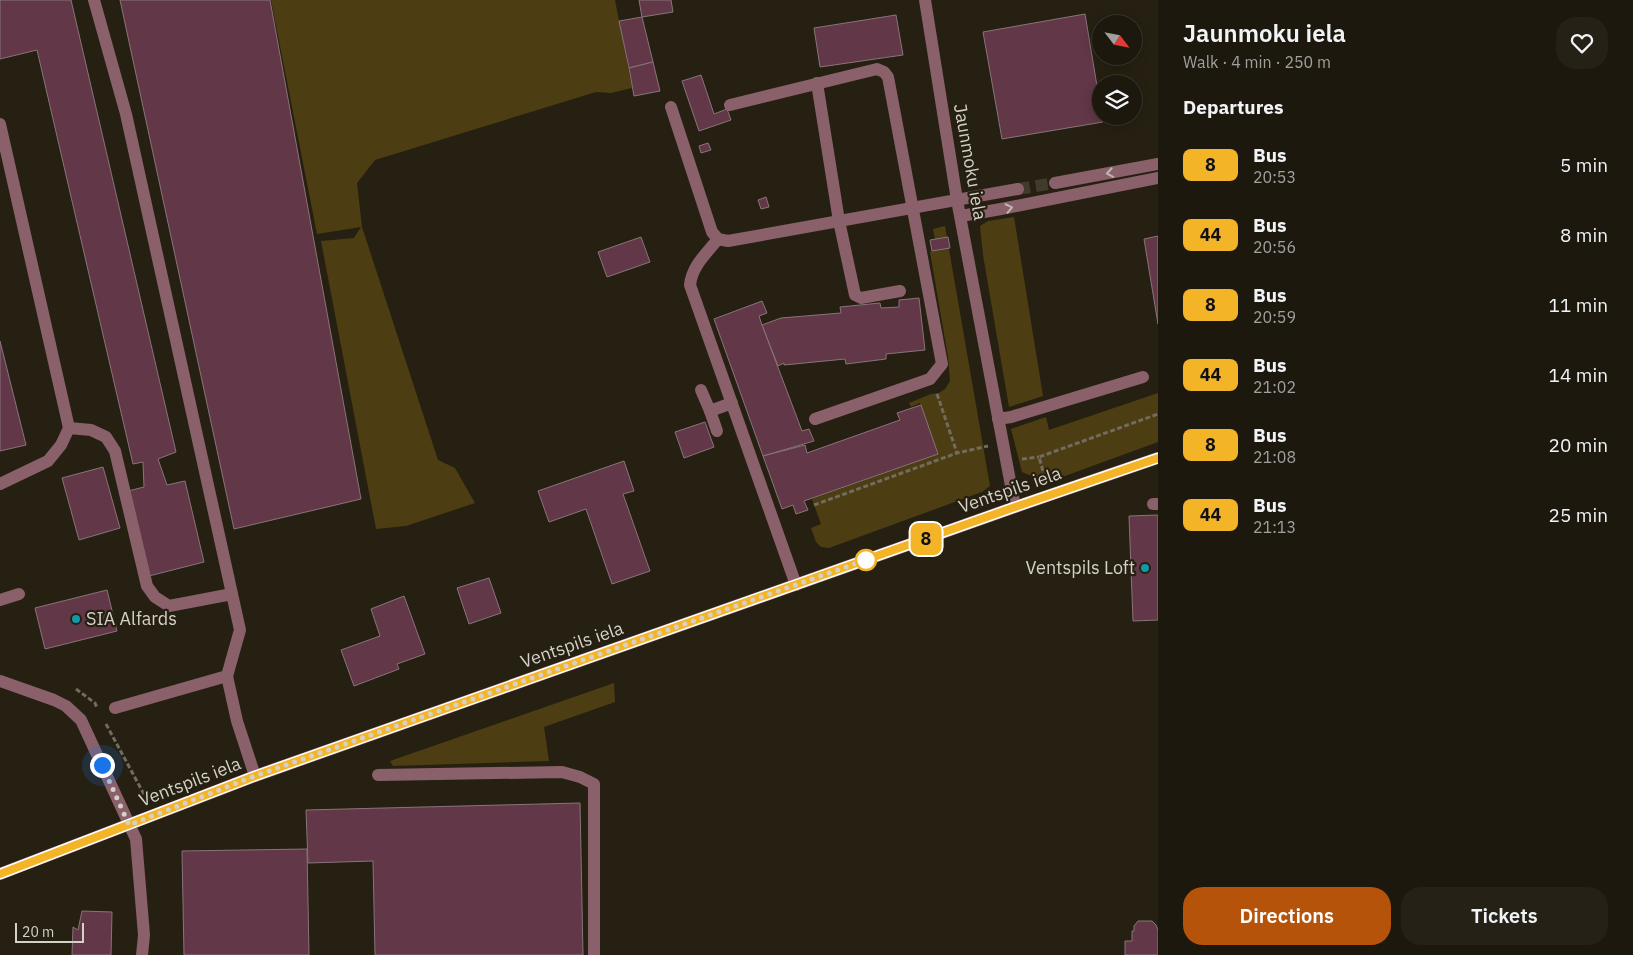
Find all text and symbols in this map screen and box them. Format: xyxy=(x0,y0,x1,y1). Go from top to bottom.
north arrow xyxy=(1092,15,1142,65)
map controls xyxy=(1092,15,1142,125)
text: Jaunmoku iela xyxy=(1183,17,1346,49)
button: heart xyxy=(1556,17,1608,69)
text: Walk · 4 min · 250 m xyxy=(1183,52,1331,72)
button: layers xyxy=(1092,75,1142,125)
text: Departures xyxy=(1183,95,1283,119)
street label: Jaunmoku iela xyxy=(949,102,992,222)
text: Bus xyxy=(1253,143,1287,167)
text: 8 xyxy=(1205,153,1216,176)
text: 5 min xyxy=(1560,153,1608,177)
one-way arrow xyxy=(1106,167,1114,177)
text: 20:53 xyxy=(1253,167,1296,187)
one-way arrow xyxy=(1004,203,1013,213)
text: Bus xyxy=(1253,213,1287,237)
text: 44 xyxy=(1200,223,1221,246)
text: 8 min xyxy=(1560,223,1608,247)
text: 20:56 xyxy=(1253,237,1296,257)
text: Bus xyxy=(1253,283,1287,307)
text: 8 xyxy=(1205,293,1216,316)
text: 11 min xyxy=(1549,293,1608,317)
text: 20:59 xyxy=(1253,307,1296,327)
text: Bus xyxy=(1253,353,1287,377)
text: 44 xyxy=(1200,363,1221,386)
text: 14 min xyxy=(1549,363,1608,387)
text: 21:02 xyxy=(1253,377,1296,397)
text: Bus xyxy=(1253,423,1287,447)
text: 8 xyxy=(1205,433,1216,456)
text: 20 min xyxy=(1549,433,1608,457)
text: 21:08 xyxy=(1253,447,1296,467)
street label: Ventspils iela xyxy=(955,461,1065,518)
text: Bus xyxy=(1253,493,1287,517)
text: 44 xyxy=(1200,503,1221,526)
text: 25 min xyxy=(1549,503,1608,527)
text: 21:13 xyxy=(1253,517,1296,537)
line badge: 8 xyxy=(910,523,942,555)
text: 8 xyxy=(921,527,931,550)
unlabelled marker xyxy=(855,549,877,571)
place label: Ventspils Loft xyxy=(1026,556,1135,579)
marker: Ventspils Loft xyxy=(1139,562,1151,574)
place label: SIA Alfards xyxy=(86,607,177,630)
marker: SIA Alfards xyxy=(70,613,82,625)
street label: Ventspils iela xyxy=(517,616,627,673)
street label: Ventspils iela xyxy=(136,751,244,812)
your location xyxy=(90,753,115,778)
button: Directions xyxy=(1183,887,1391,945)
button: Tickets xyxy=(1401,887,1608,945)
scale bar xyxy=(15,920,84,943)
text: 20 m xyxy=(22,923,54,941)

